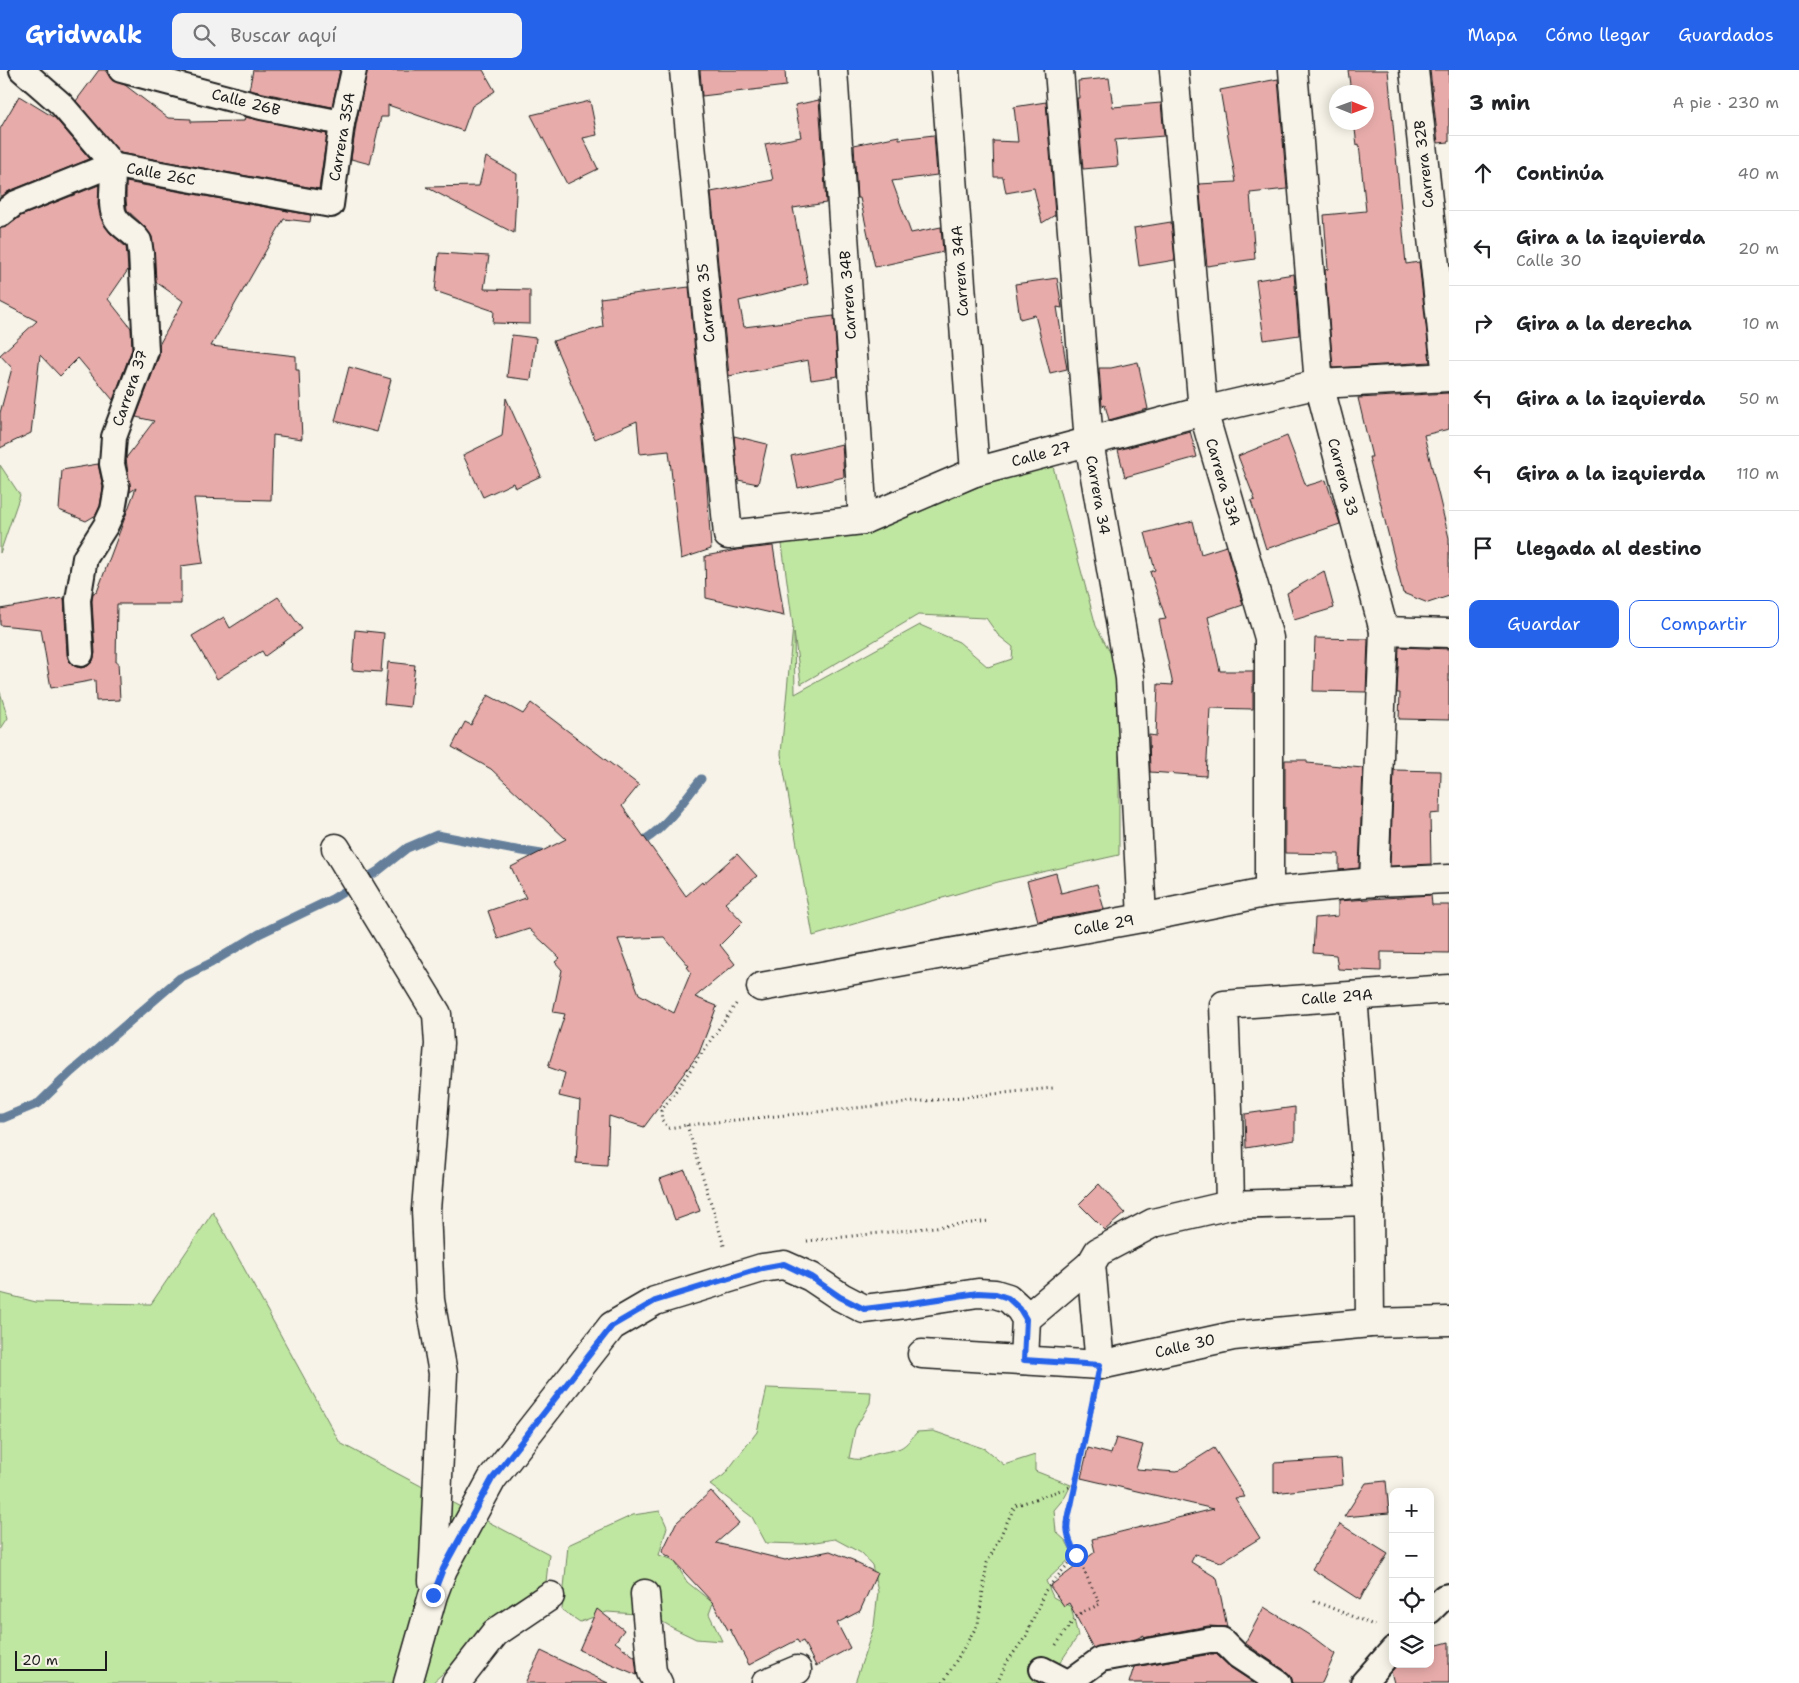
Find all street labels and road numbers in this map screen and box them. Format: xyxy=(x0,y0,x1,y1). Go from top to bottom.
street label: Calle 26B xyxy=(210,84,282,120)
street label: Carrera 35A xyxy=(324,91,360,183)
street label: Carrera 32B xyxy=(1409,119,1439,209)
street label: Calle 26C xyxy=(125,158,197,190)
street label: Carrera 34A xyxy=(947,225,973,317)
street label: Carrera 34B xyxy=(835,250,861,340)
street label: Carrera 35 xyxy=(693,263,719,343)
street label: Carrera 37 xyxy=(108,347,152,429)
street label: Calle 27 xyxy=(1009,436,1073,472)
street label: Carrera 33A xyxy=(1201,436,1245,528)
street label: Carrera 33 xyxy=(1323,436,1363,518)
street label: Carrera 34 xyxy=(1081,454,1115,536)
street label: Calle 29 xyxy=(1072,910,1136,940)
street label: Calle 29A xyxy=(1300,985,1374,1009)
street label: Calle 30 xyxy=(1153,1329,1217,1363)

